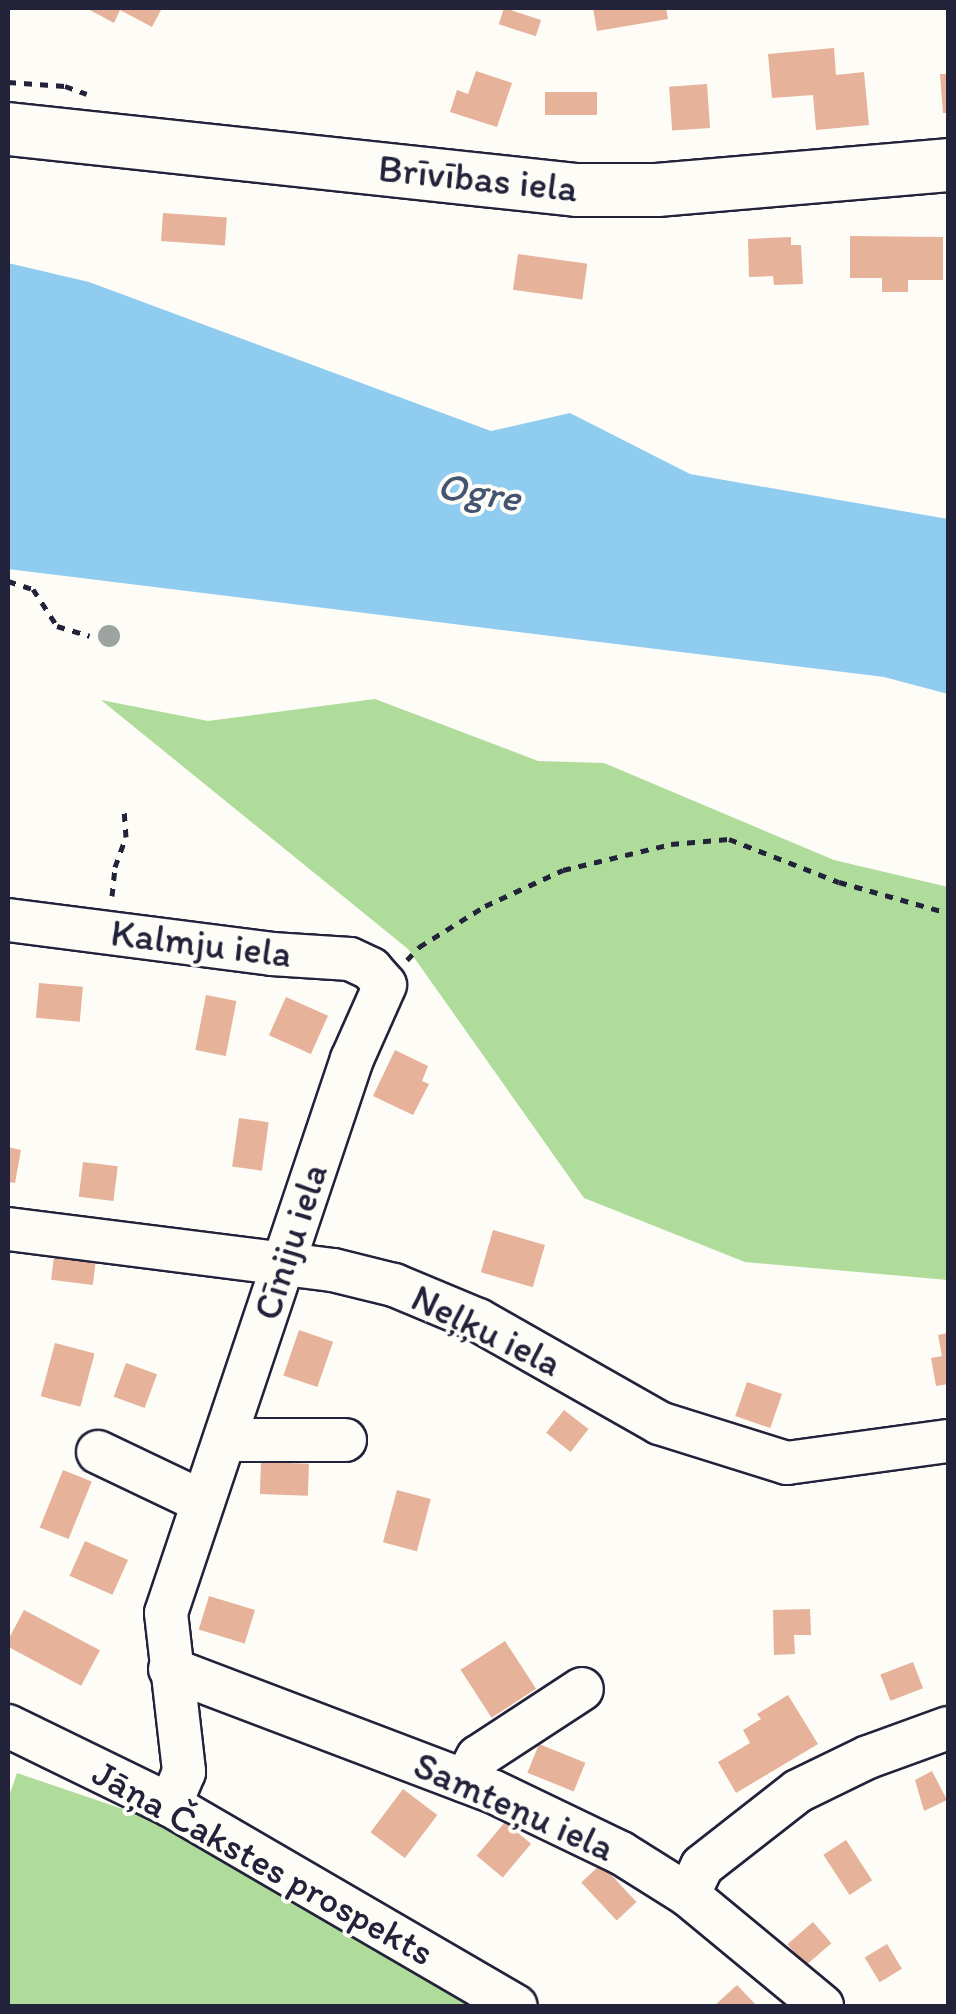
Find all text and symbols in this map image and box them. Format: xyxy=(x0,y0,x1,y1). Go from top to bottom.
street label: Brīvības iela xyxy=(376,146,580,212)
water label: Ogre xyxy=(434,461,524,521)
street label: Kalmju iela xyxy=(108,910,294,978)
street label: Cīniju iela xyxy=(244,1158,338,1326)
street label: Neļķu iela xyxy=(403,1275,569,1387)
street label: Samteņu iela xyxy=(407,1742,621,1872)
street label: Jāņa Čakstes prospekts xyxy=(83,1750,443,1976)

